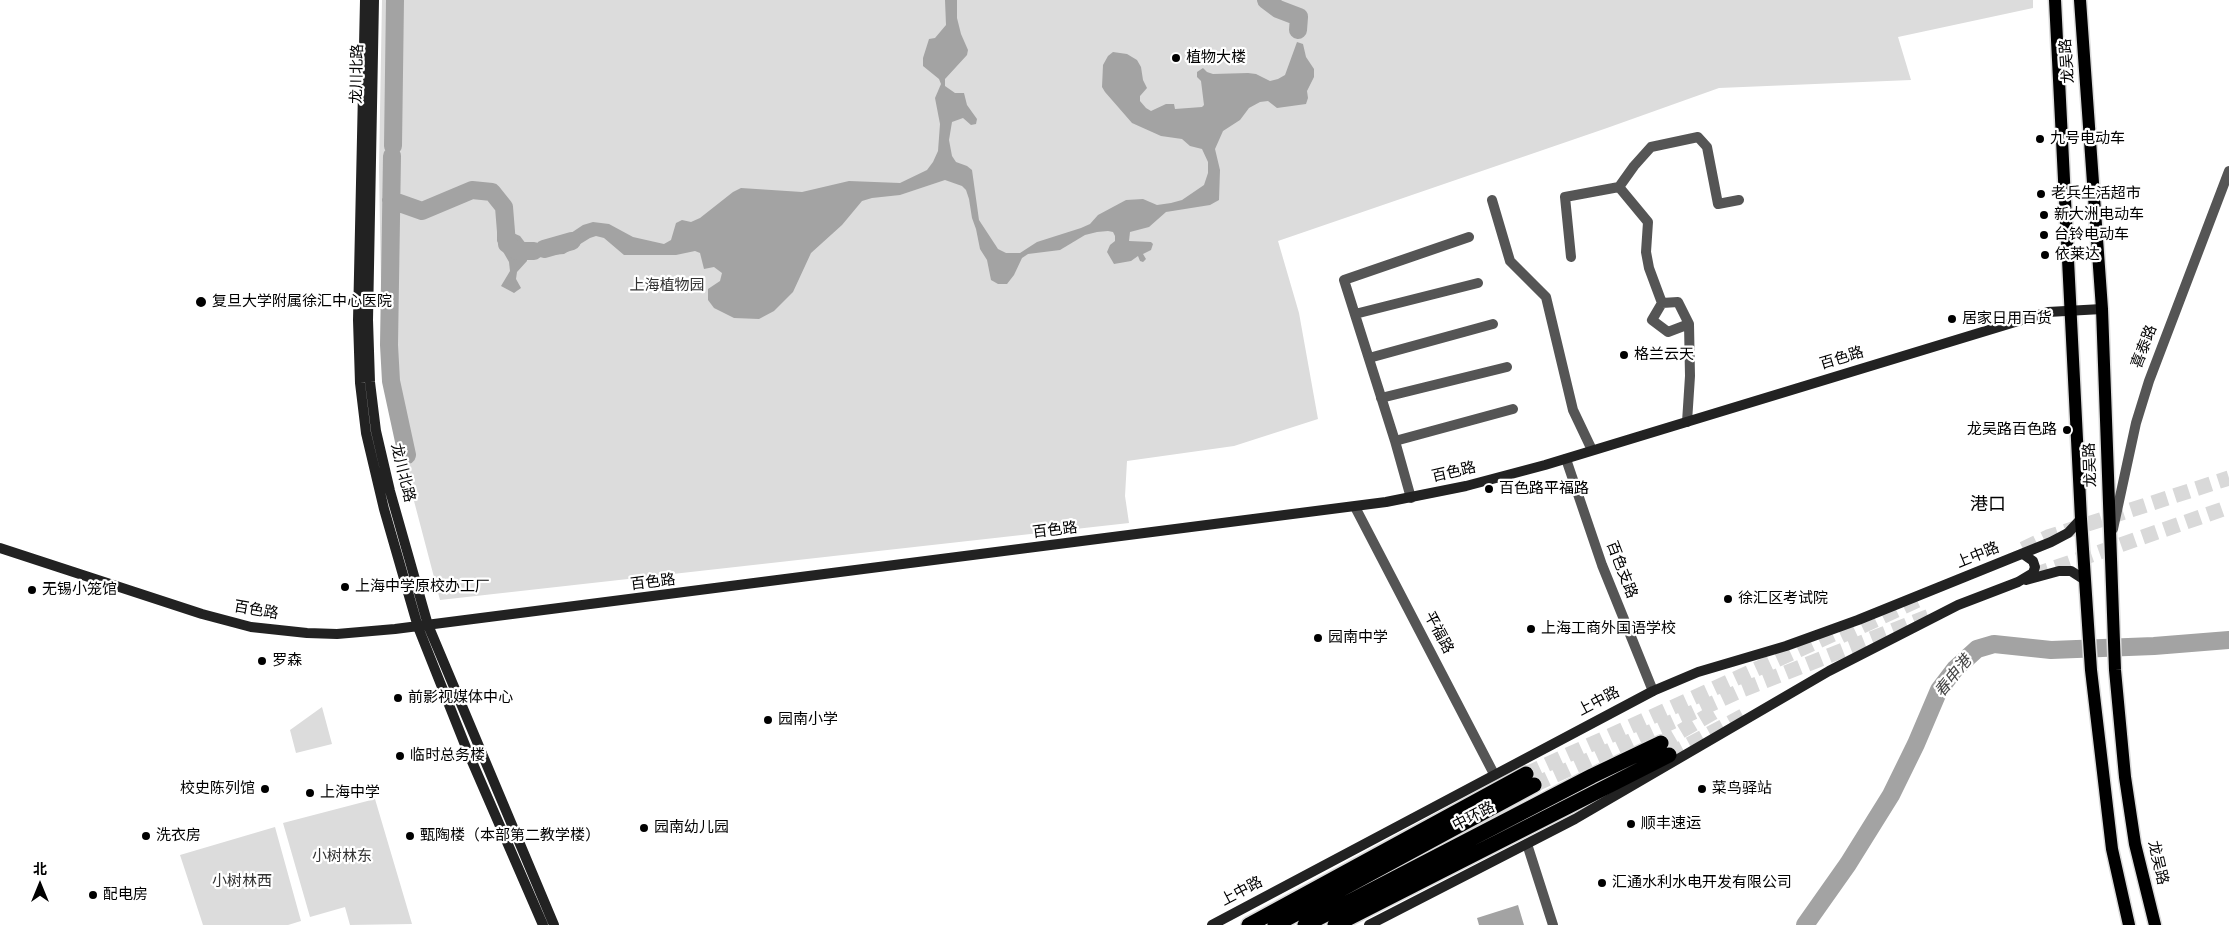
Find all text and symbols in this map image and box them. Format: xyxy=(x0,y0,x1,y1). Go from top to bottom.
street label: 龙吴路 xyxy=(2057,38,2079,84)
street label: 龙川北路 xyxy=(348,44,368,104)
place label: 植物大楼 xyxy=(1186,49,1246,67)
marker: 植物大楼 xyxy=(1170,52,1182,64)
place label: 九号电动车 xyxy=(2050,130,2125,148)
marker: 九号电动车 xyxy=(2034,133,2046,145)
place label: 老兵生活超市 xyxy=(2051,185,2141,203)
marker: 老兵生活超市 xyxy=(2035,188,2047,200)
place label: 新大洲电动车 xyxy=(2054,206,2144,224)
marker: 新大洲电动车 xyxy=(2038,209,2050,221)
place label: 台铃电动车 xyxy=(2054,226,2129,244)
marker: 台铃电动车 xyxy=(2038,229,2050,241)
place label: 依莱达 xyxy=(2055,246,2100,264)
marker: 依莱达 xyxy=(2039,249,2051,261)
park label: 上海植物园 xyxy=(630,277,704,295)
place label: 复旦大学附属徐汇中心医院 xyxy=(212,293,392,311)
marker: 复旦大学附属徐汇中心医院 xyxy=(194,295,208,309)
place label: 居家日用百货 xyxy=(1962,310,2052,328)
marker: 居家日用百货 xyxy=(1946,313,1958,325)
street label: 喜泰路 xyxy=(2129,323,2161,371)
street label: 百色路 xyxy=(1818,344,1866,374)
place label: 格兰云天 xyxy=(1634,346,1694,364)
marker: 格兰云天 xyxy=(1618,349,1630,361)
place label: 龙吴路百色路 xyxy=(1967,421,2057,439)
marker: 龙吴路百色路 xyxy=(2061,424,2073,436)
street label: 龙川北路 xyxy=(386,442,418,504)
street label: 龙吴路 xyxy=(2081,442,2101,488)
street label: 百色路 xyxy=(1430,459,1478,487)
place label: 百色路平福路 xyxy=(1499,480,1589,498)
marker: 百色路平福路 xyxy=(1483,483,1495,495)
district label: 港口 xyxy=(1970,495,2006,517)
street label: 百色路 xyxy=(1032,519,1078,543)
street label: 百色支路 xyxy=(1602,539,1640,601)
street label: 上中路 xyxy=(1954,539,2002,573)
street label: 百色路 xyxy=(630,571,676,595)
place label: 上海中学原校办工厂 xyxy=(355,578,490,596)
place label: 无锡小笼馆 xyxy=(42,581,117,599)
marker: 上海中学原校办工厂 xyxy=(339,581,351,593)
marker: 无锡小笼馆 xyxy=(26,584,38,596)
place label: 徐汇区考试院 xyxy=(1738,590,1828,608)
marker: 徐汇区考试院 xyxy=(1722,593,1734,605)
street label: 百色路 xyxy=(232,598,280,624)
street label: 平福路 xyxy=(1419,609,1457,657)
place label: 上海工商外国语学校 xyxy=(1541,620,1676,638)
marker: 上海工商外国语学校 xyxy=(1525,623,1537,635)
place label: 园南中学 xyxy=(1328,629,1388,647)
marker: 园南中学 xyxy=(1312,632,1324,644)
place label: 罗森 xyxy=(272,652,302,670)
water label: 春申港 xyxy=(1931,652,1977,702)
marker: 罗森 xyxy=(256,655,268,667)
street label: 上中路 xyxy=(1575,683,1623,721)
place label: 前影视媒体中心 xyxy=(408,689,513,707)
marker: 前影视媒体中心 xyxy=(392,692,404,704)
place label: 园南小学 xyxy=(778,711,838,729)
marker: 园南小学 xyxy=(762,714,774,726)
place label: 临时总务楼 xyxy=(410,747,485,765)
marker: 临时总务楼 xyxy=(394,750,406,762)
place label: 校史陈列馆 xyxy=(180,780,255,798)
place label: 菜鸟驿站 xyxy=(1712,780,1772,798)
marker: 校史陈列馆 xyxy=(259,783,271,795)
marker: 菜鸟驿站 xyxy=(1696,783,1708,795)
place label: 上海中学 xyxy=(320,784,380,802)
marker: 上海中学 xyxy=(304,787,316,799)
street label: 中环路 xyxy=(1450,799,1498,835)
place label: 顺丰速运 xyxy=(1641,815,1701,833)
marker: 顺丰速运 xyxy=(1625,818,1637,830)
place label: 园南幼儿园 xyxy=(654,819,729,837)
marker: 园南幼儿园 xyxy=(638,822,650,834)
place label: 洗衣房 xyxy=(156,827,201,845)
place label: 甄陶楼（本部第二教学楼） xyxy=(420,827,600,845)
marker: 洗衣房 xyxy=(140,830,152,842)
marker: 甄陶楼（本部第二教学楼） xyxy=(404,830,416,842)
street label: 龙吴路 xyxy=(2143,839,2171,887)
park label: 小树林东 xyxy=(312,848,372,866)
north arrow xyxy=(15,860,65,910)
text: 北 xyxy=(33,860,47,879)
park label: 小树林西 xyxy=(212,873,272,891)
street label: 上中路 xyxy=(1218,873,1266,911)
place label: 汇通水利水电开发有限公司 xyxy=(1612,874,1792,892)
marker: 汇通水利水电开发有限公司 xyxy=(1596,877,1608,889)
place label: 配电房 xyxy=(103,886,148,904)
marker: 配电房 xyxy=(87,889,99,901)

